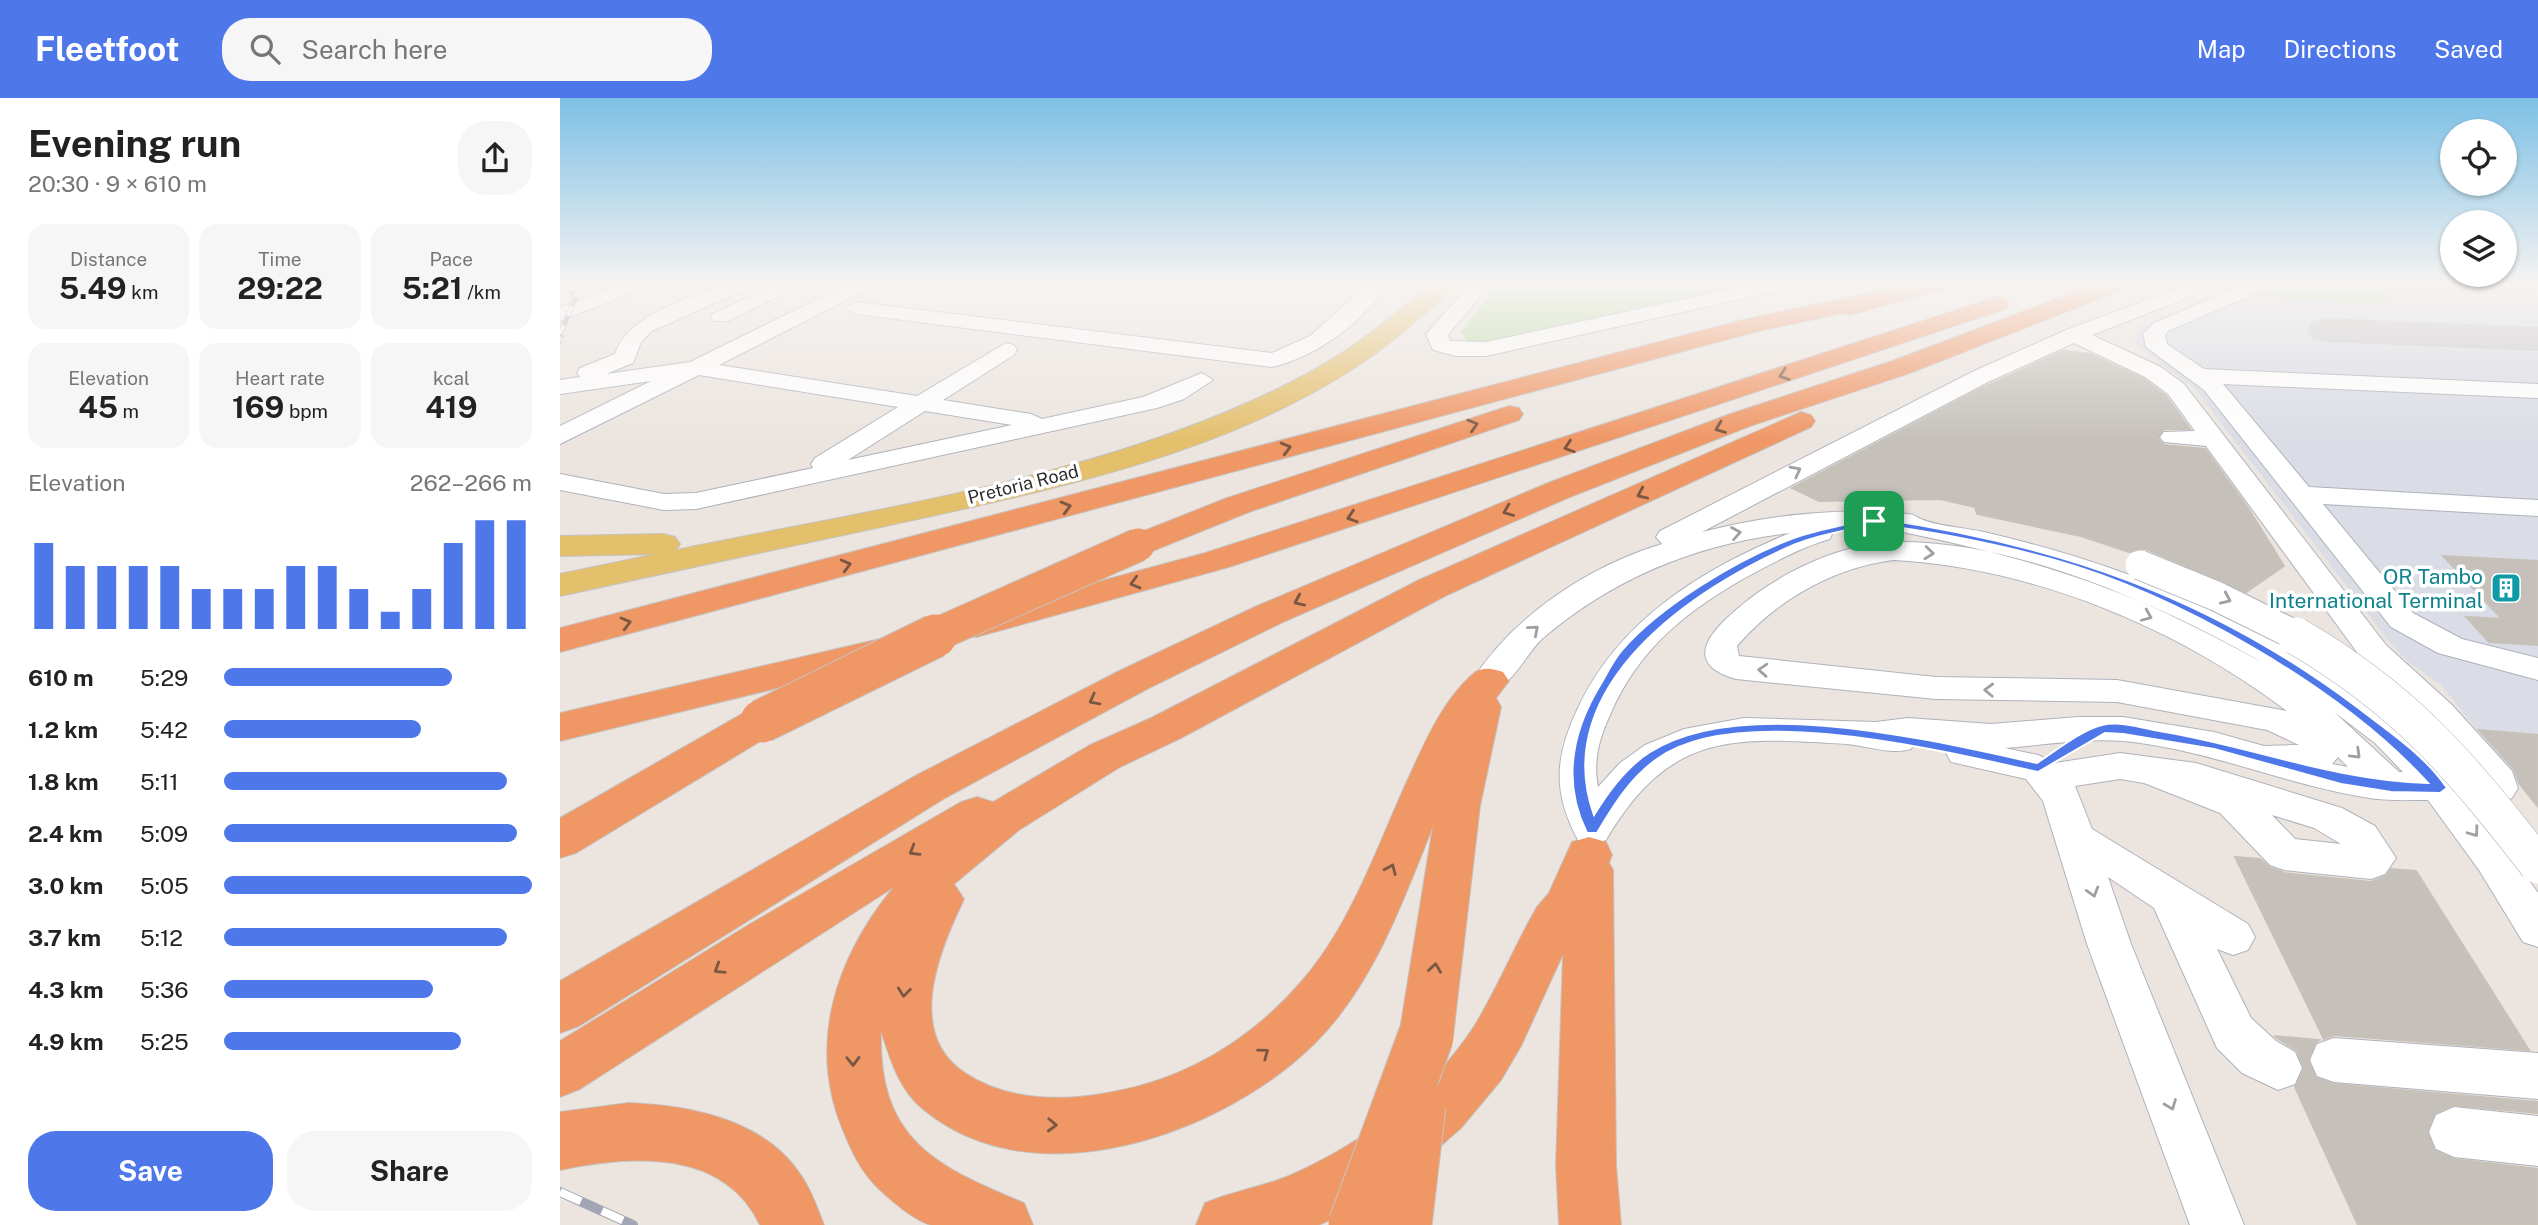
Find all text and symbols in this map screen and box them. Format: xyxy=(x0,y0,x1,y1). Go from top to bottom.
search box xyxy=(222,18,712,81)
text: Fleetfoot xyxy=(35,30,180,68)
icon: search xyxy=(246,30,284,68)
text: Search here xyxy=(302,34,448,65)
text: Map xyxy=(2197,35,2246,63)
text: Directions xyxy=(2284,35,2396,63)
text: Saved xyxy=(2434,35,2503,63)
map controls xyxy=(2440,119,2517,287)
button: locate xyxy=(2440,119,2517,196)
text: Evening run xyxy=(28,121,241,166)
button: share xyxy=(458,121,532,195)
text: 20:30 · 9 × 610 m xyxy=(28,170,207,197)
button: layers xyxy=(2440,210,2517,287)
text: Distance xyxy=(70,248,147,270)
text: Time xyxy=(258,248,302,270)
text: Pace xyxy=(430,248,473,270)
text: 5.49 xyxy=(59,270,127,306)
text: 29:22 xyxy=(237,270,323,306)
text: 5:21 xyxy=(402,270,463,306)
text: km xyxy=(127,281,158,303)
text: /km xyxy=(463,281,501,303)
text: Elevation xyxy=(68,367,149,389)
text: Heart rate xyxy=(235,367,325,389)
text: kcal xyxy=(433,367,470,389)
one-way arrow xyxy=(1779,367,1791,381)
text: 45 xyxy=(78,389,118,425)
text: 169 xyxy=(232,389,284,425)
text: 419 xyxy=(425,389,477,425)
text: m xyxy=(118,400,139,422)
text: bpm xyxy=(284,400,328,422)
one-way arrow xyxy=(1466,419,1479,433)
one-way arrow xyxy=(1714,419,1726,433)
one-way arrow xyxy=(1563,439,1575,453)
one-way arrow xyxy=(1280,442,1292,456)
street label: Pretoria Road xyxy=(965,460,1081,508)
one-way arrow xyxy=(1789,466,1801,480)
text: Elevation xyxy=(28,469,126,496)
text: 262–266 m xyxy=(410,469,532,496)
one-way arrow xyxy=(1637,486,1649,500)
pin xyxy=(1844,491,1904,551)
one-way arrow xyxy=(1060,501,1072,515)
one-way arrow xyxy=(1503,502,1515,516)
icon: arrive xyxy=(1855,502,1893,540)
one-way arrow xyxy=(1347,508,1359,523)
one-way arrow xyxy=(1730,526,1742,541)
one-way arrow xyxy=(1924,545,1935,560)
one-way arrow xyxy=(840,559,852,573)
place label: OR Tambo International Terminal xyxy=(2269,564,2483,613)
building icon: OR Tambo International Terminal xyxy=(2489,571,2523,605)
one-way arrow xyxy=(1129,575,1141,589)
one-way arrow xyxy=(2219,591,2231,605)
one-way arrow xyxy=(1294,593,1306,607)
one-way arrow xyxy=(2140,608,2152,622)
one-way arrow xyxy=(620,617,632,631)
one-way arrow xyxy=(1526,626,1539,638)
one-way arrow xyxy=(1757,663,1768,678)
text: 610 m xyxy=(28,664,94,691)
text: 5:29 xyxy=(140,664,188,691)
one-way arrow xyxy=(1983,682,1994,697)
one-way arrow xyxy=(1089,692,1102,705)
text: 1.2 km xyxy=(28,716,98,743)
text: 5:42 xyxy=(140,716,188,743)
one-way arrow xyxy=(2348,745,2361,758)
text: 1.8 km xyxy=(28,768,99,795)
text: 5:11 xyxy=(140,768,179,795)
text: 2.4 km xyxy=(28,820,103,847)
text: 5:09 xyxy=(140,820,188,847)
one-way arrow xyxy=(2465,824,2478,837)
one-way arrow xyxy=(908,843,921,856)
one-way arrow xyxy=(1383,864,1397,876)
text: 3.0 km xyxy=(28,872,103,899)
text: 5:05 xyxy=(140,872,189,899)
one-way arrow xyxy=(2085,885,2100,897)
text: 3.7 km xyxy=(28,924,101,951)
text: 5:12 xyxy=(140,924,183,951)
one-way arrow xyxy=(714,961,727,974)
one-way arrow xyxy=(1428,962,1443,974)
text: 4.3 km xyxy=(28,976,104,1003)
text: 5:36 xyxy=(140,976,189,1003)
one-way arrow xyxy=(897,986,912,998)
text: 4.9 km xyxy=(28,1028,104,1055)
text: 5:25 xyxy=(140,1028,189,1055)
one-way arrow xyxy=(1256,1049,1269,1061)
one-way arrow xyxy=(845,1056,861,1067)
one-way arrow xyxy=(2163,1099,2177,1111)
one-way arrow xyxy=(1047,1118,1058,1133)
button: Save xyxy=(28,1131,273,1211)
button: Share xyxy=(287,1131,532,1211)

